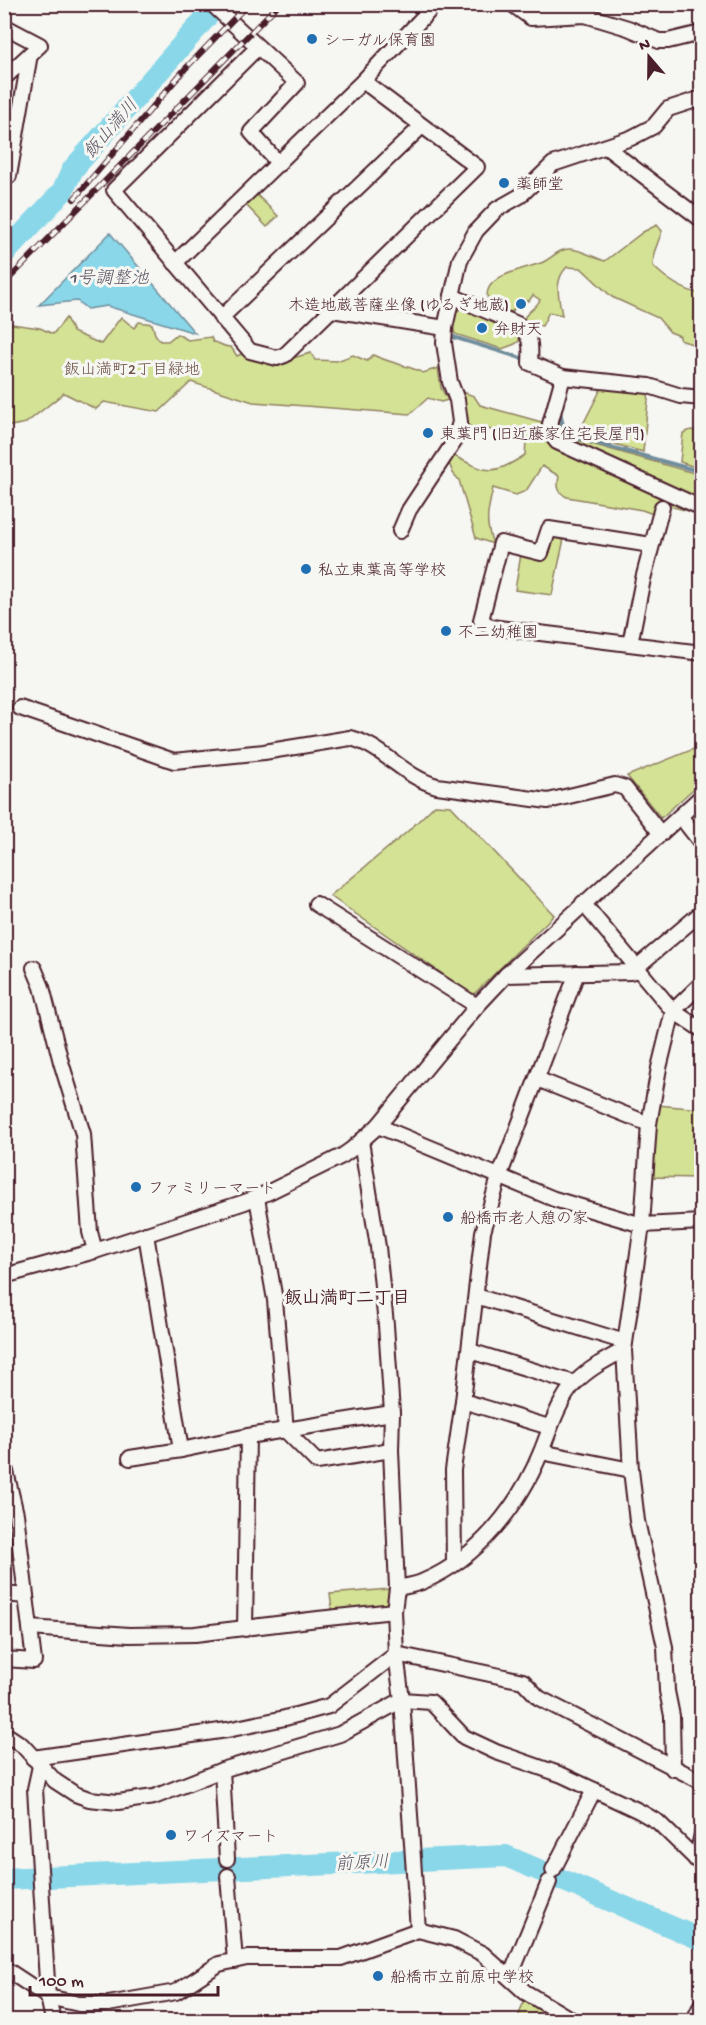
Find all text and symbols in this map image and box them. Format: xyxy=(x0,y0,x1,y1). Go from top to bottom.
north arrow xyxy=(619,27,679,87)
marker: シーガル保育園 xyxy=(305,32,319,46)
place label: シーガル保育園 xyxy=(324,32,436,52)
text: N xyxy=(637,35,654,57)
water label: 飯山満川 xyxy=(80,95,143,164)
marker: 薬師堂 xyxy=(497,176,511,190)
place label: 薬師堂 xyxy=(516,176,564,196)
water label: 1号調整池 xyxy=(69,268,150,290)
place label: 木造地蔵菩薩坐像 (ゆるぎ地蔵) xyxy=(288,296,509,317)
marker: 木造地蔵菩薩坐像 (ゆるぎ地蔵) xyxy=(514,297,528,311)
place label: 弁財天 xyxy=(494,320,542,341)
marker: 弁財天 xyxy=(475,321,489,335)
park label: 飯山満町2丁目緑地 xyxy=(64,361,200,381)
place label: 東葉門 (旧近藤家住宅長屋門) xyxy=(440,425,645,446)
marker: 東葉門 (旧近藤家住宅長屋門) xyxy=(421,426,435,440)
place label: 私立東葉高等学校 xyxy=(318,561,446,582)
marker: 私立東葉高等学校 xyxy=(299,562,313,576)
marker: 不二幼稚園 xyxy=(439,624,453,638)
place label: 不二幼稚園 xyxy=(458,624,538,644)
marker: ファミリーマート xyxy=(129,1180,143,1194)
place label: ファミリーマート xyxy=(148,1181,276,1200)
marker: 船橋市老人憩の家 xyxy=(441,1210,455,1224)
place label: 船橋市老人憩の家 xyxy=(460,1210,588,1230)
district label: 飯山満町二丁目 xyxy=(284,1288,410,1310)
marker: ワイズマート xyxy=(164,1828,178,1842)
place label: ワイズマート xyxy=(183,1829,278,1848)
water label: 前原川 xyxy=(335,1852,390,1876)
scale bar xyxy=(30,1959,218,1997)
marker: 船橋市立前原中学校 xyxy=(371,1969,385,1983)
place label: 船橋市立前原中学校 xyxy=(390,1969,534,1989)
text: 100 m xyxy=(38,1972,84,1993)

